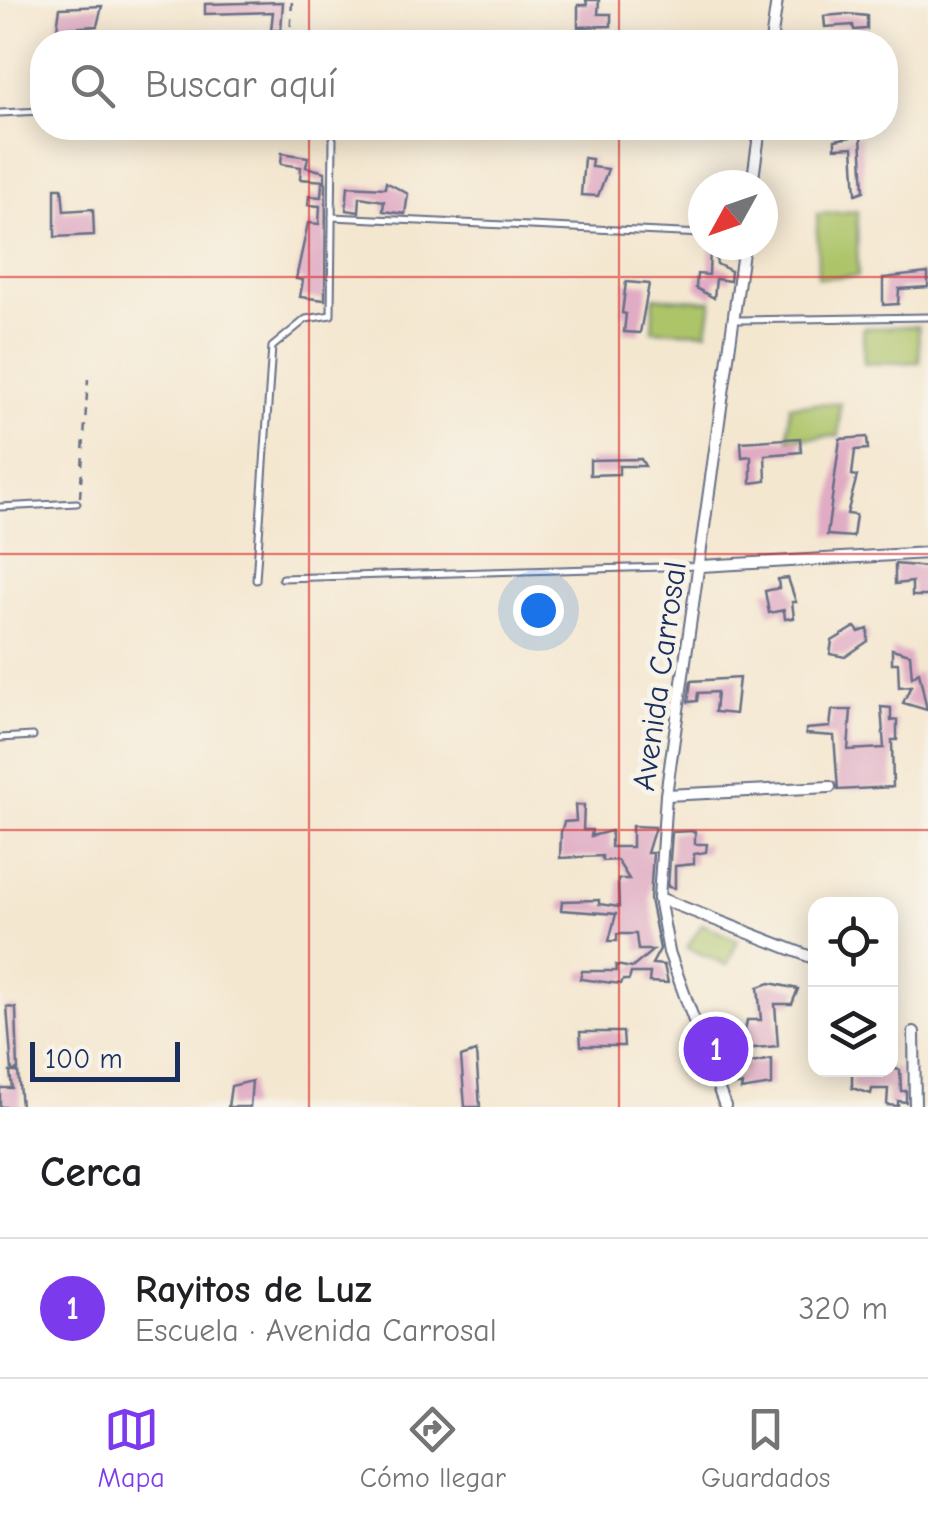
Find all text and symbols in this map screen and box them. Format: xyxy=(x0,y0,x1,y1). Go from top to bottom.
search box xyxy=(30,30,898,140)
icon: search xyxy=(65,58,120,113)
text: Buscar aquí xyxy=(145,63,337,107)
north arrow xyxy=(688,170,778,260)
street label: Avenida Carrosal xyxy=(625,559,694,793)
your location xyxy=(513,585,564,636)
map controls xyxy=(808,897,898,1077)
button: locate xyxy=(808,897,898,987)
button: layers xyxy=(808,987,898,1077)
pin: 1 xyxy=(684,1012,748,1086)
scale bar xyxy=(30,1037,180,1082)
text: 100 m xyxy=(45,1043,123,1075)
text: Cerca xyxy=(40,1148,143,1197)
text: Rayitos de Luz xyxy=(135,1268,371,1312)
text: 1 xyxy=(66,1290,79,1327)
text: 320 m xyxy=(798,1290,888,1327)
text: Escuela · Avenida Carrosal xyxy=(135,1312,497,1349)
tab: Mapa xyxy=(98,1402,165,1494)
tab: Cómo llegar xyxy=(360,1402,506,1494)
tab: Guardados xyxy=(701,1402,830,1494)

